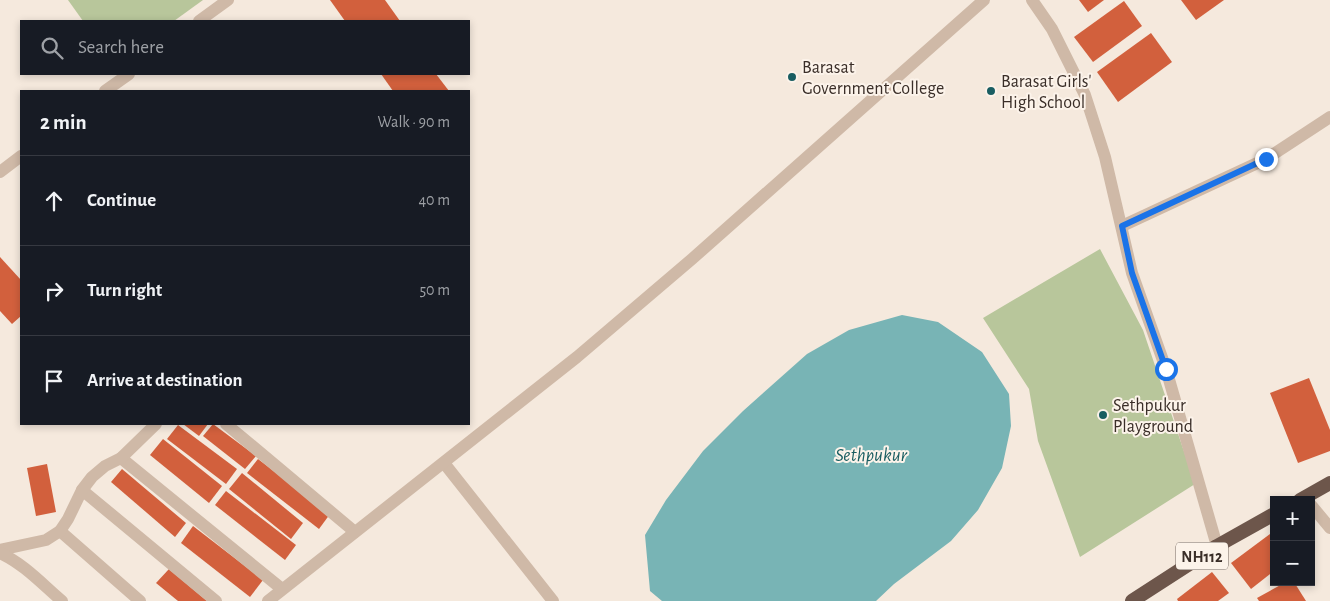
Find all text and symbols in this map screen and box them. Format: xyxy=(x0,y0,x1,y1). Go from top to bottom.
search box xyxy=(20,20,470,75)
icon: search xyxy=(38,34,66,62)
text: Search here xyxy=(78,38,164,57)
place label: Barasat Government College xyxy=(802,59,944,98)
marker: Barasat Government College xyxy=(786,71,798,83)
place label: Barasat Girls' High School xyxy=(1001,73,1092,112)
marker: Barasat Girls' High School xyxy=(985,85,997,97)
text: 2 min xyxy=(40,112,87,133)
text: Walk · 90 m xyxy=(378,114,450,130)
route end xyxy=(1255,148,1278,171)
icon: ahead xyxy=(40,187,68,215)
text: Continue xyxy=(87,191,156,210)
text: 40 m xyxy=(418,192,450,208)
icon: right xyxy=(40,277,68,305)
text: Turn right xyxy=(87,281,162,300)
text: 50 m xyxy=(419,282,450,298)
route start xyxy=(1155,358,1178,381)
icon: arrive xyxy=(40,367,68,395)
text: Arrive at destination xyxy=(87,371,243,390)
place label: Sethpukur Playground xyxy=(1113,397,1193,436)
marker: Sethpukur Playground xyxy=(1097,409,1109,421)
water label: Sethpukur xyxy=(835,446,908,465)
map controls xyxy=(1270,496,1315,586)
button: + xyxy=(1270,496,1315,541)
button: − xyxy=(1270,541,1315,586)
road number: NH112 xyxy=(1176,542,1228,570)

